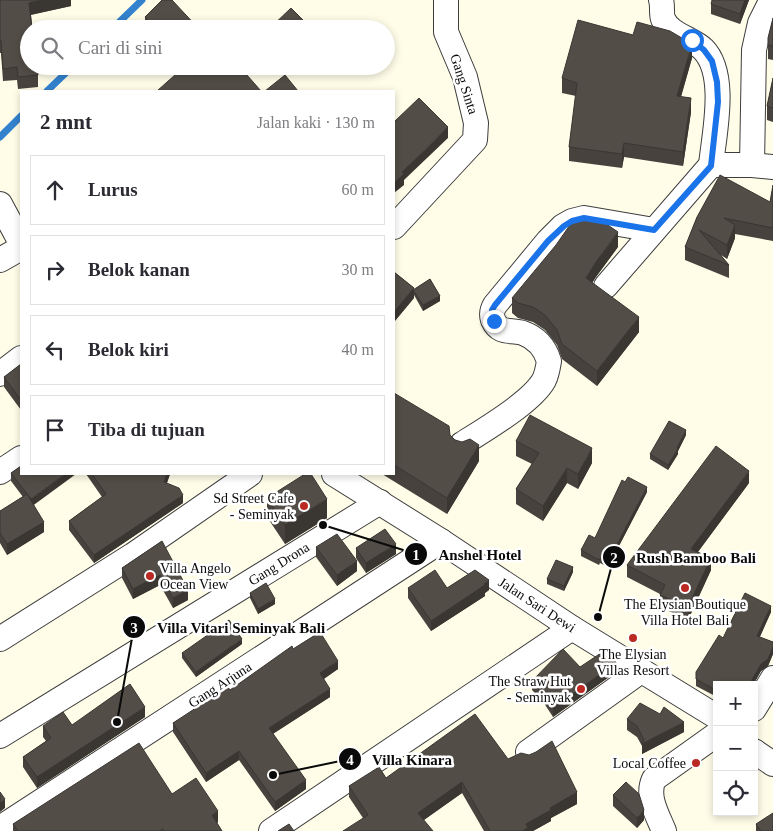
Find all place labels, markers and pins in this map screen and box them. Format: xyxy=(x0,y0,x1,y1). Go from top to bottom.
place label: Sd Street Cafe - Seminyak xyxy=(213,491,294,522)
marker: Sd Street Cafe - Seminyak xyxy=(298,500,310,512)
callout: Anshel Hotel xyxy=(403,539,531,569)
callout: Rush Bamboo Bali xyxy=(601,542,766,572)
place label: Villa Angelo Ocean View xyxy=(160,561,231,592)
marker: Villa Angelo Ocean View xyxy=(144,570,156,582)
marker: The Elysian Boutique Villa Hotel Bali xyxy=(679,582,691,594)
place label: The Elysian Boutique Villa Hotel Bali xyxy=(624,597,746,628)
callout: Villa Vitari Seminyak Bali xyxy=(122,612,335,642)
marker: The Elysian Villas Resort xyxy=(627,632,639,644)
place label: The Elysian Villas Resort xyxy=(597,647,669,678)
place label: The Straw Hut - Seminyak xyxy=(489,674,571,705)
marker: The Straw Hut - Seminyak xyxy=(575,683,587,695)
callout: Villa Kinara xyxy=(337,744,462,774)
place label: Local Coffee xyxy=(613,756,686,771)
marker: Local Coffee xyxy=(690,757,702,769)

